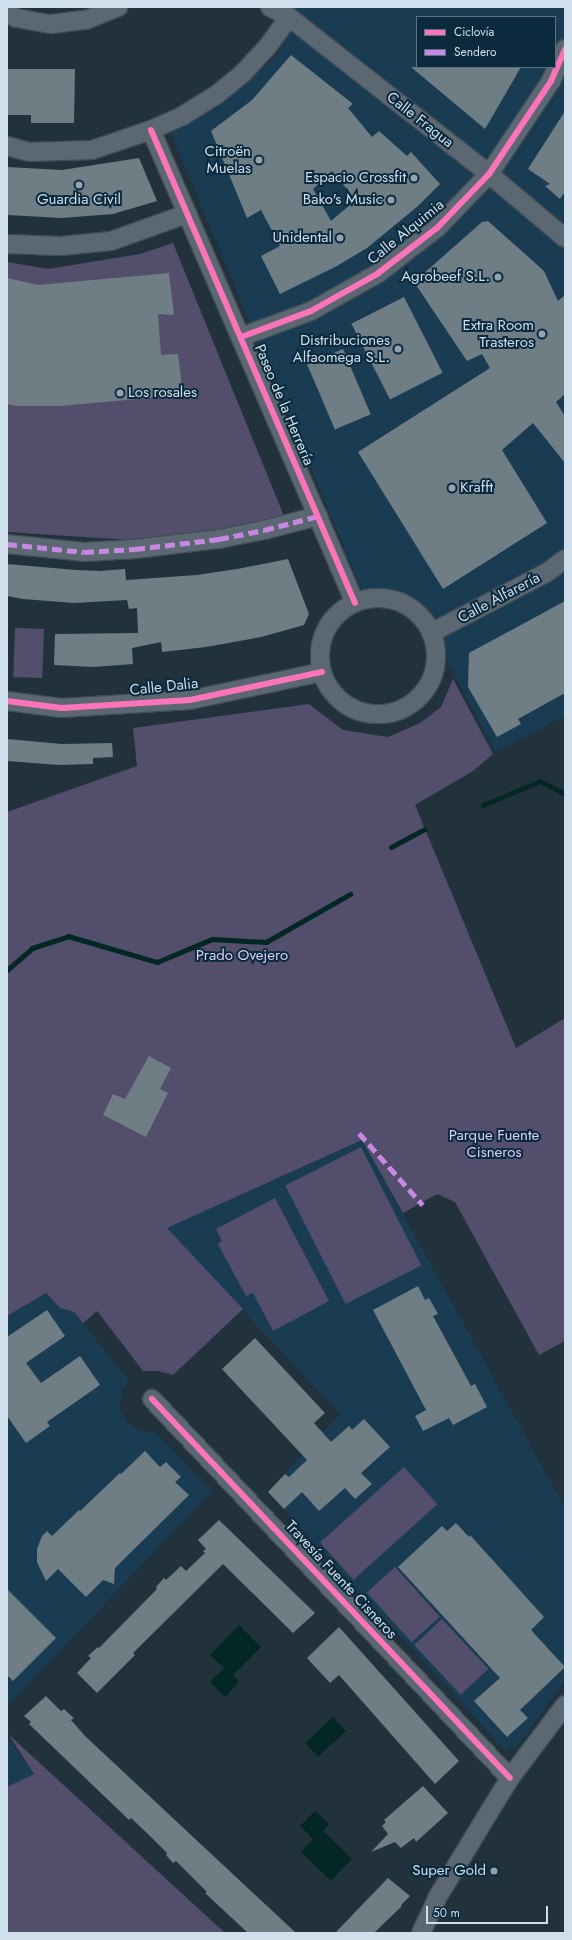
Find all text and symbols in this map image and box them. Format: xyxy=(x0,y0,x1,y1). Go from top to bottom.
legend xyxy=(416,16,556,68)
text: Ciclovía xyxy=(454,23,494,41)
text: Sendero xyxy=(454,43,497,61)
street label: Calle Fragua xyxy=(383,88,457,152)
place label: Citroën Muelas xyxy=(205,142,251,177)
marker: Citroën Muelas xyxy=(254,155,264,165)
place label: Espacio Crossfit xyxy=(305,169,406,187)
marker: Espacio Crossfit xyxy=(409,173,419,183)
marker: Guardia Civil xyxy=(74,180,84,190)
place label: Guardia Civil xyxy=(37,191,121,209)
place label: Bako's Music xyxy=(303,191,383,209)
marker: Bako's Music xyxy=(386,195,396,205)
street label: Calle Alquimia xyxy=(364,196,448,268)
place label: Unidental xyxy=(272,229,332,247)
marker: Unidental xyxy=(335,233,345,243)
place label: Agrobeef S.L. xyxy=(401,268,490,286)
marker: Agrobeef S.L. xyxy=(493,272,503,282)
place label: Extra Room Trasteros xyxy=(463,316,534,351)
marker: Extra Room Trasteros xyxy=(537,329,547,339)
place label: Distribuciones Alfaomega S.L. xyxy=(293,331,390,366)
street label: Paseo de la Herrería xyxy=(250,342,318,468)
marker: Distribuciones Alfaomega S.L. xyxy=(393,344,403,354)
place label: Los rosales xyxy=(128,384,197,402)
marker: Los rosales xyxy=(115,388,125,398)
place label: Krafft xyxy=(460,479,493,497)
marker: Krafft xyxy=(447,483,457,493)
street label: Calle Alfarería xyxy=(455,569,543,627)
street label: Calle Dalia xyxy=(129,674,199,700)
park label: Prado Ovejero xyxy=(196,947,288,965)
park label: Parque Fuente Cisneros xyxy=(449,1126,539,1161)
street label: Travesía Fuente Cisneros xyxy=(281,1517,401,1643)
place label: Super Gold xyxy=(412,1862,486,1880)
marker: Super Gold xyxy=(489,1866,499,1876)
scale bar xyxy=(428,1898,550,1924)
text: 50 m xyxy=(433,1904,460,1922)

